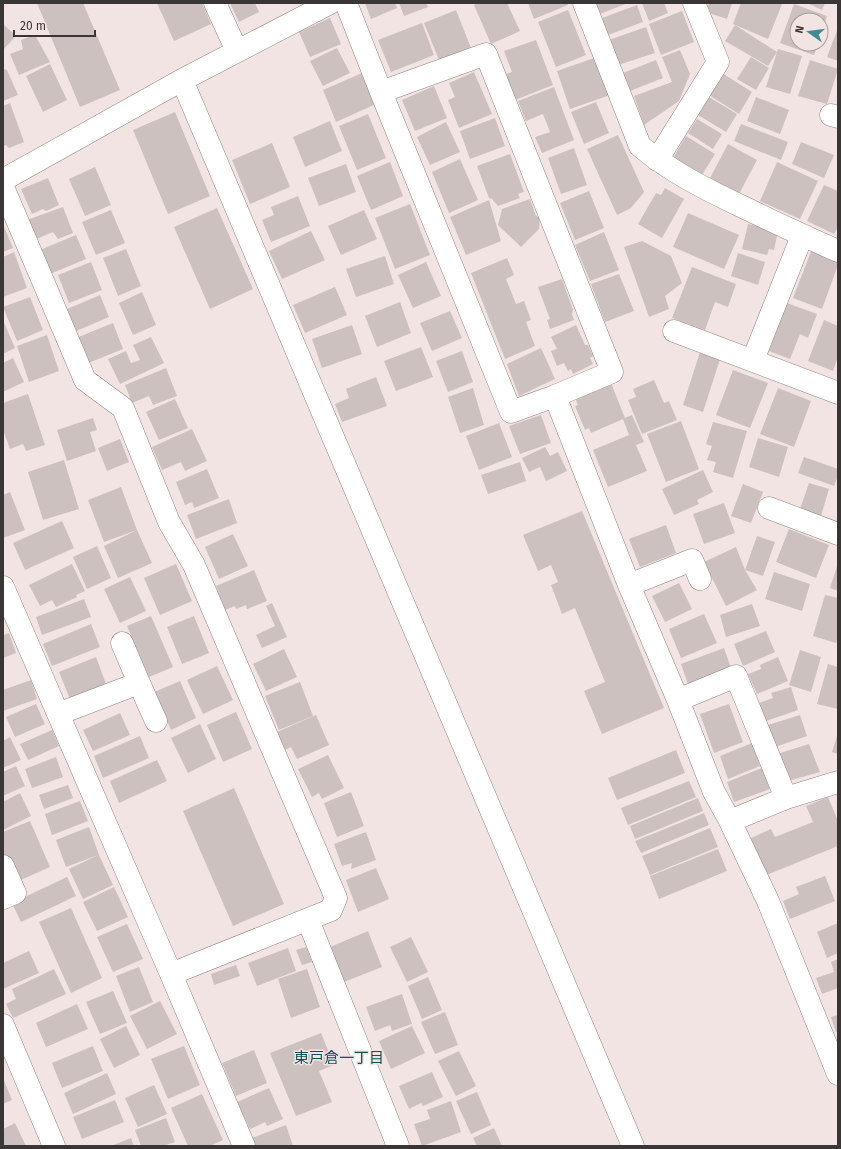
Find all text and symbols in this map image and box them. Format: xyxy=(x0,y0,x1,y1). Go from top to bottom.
scale bar xyxy=(14,12,95,38)
north arrow xyxy=(789,12,829,52)
text: 20 m xyxy=(20,19,46,33)
text: N xyxy=(793,25,807,35)
district label: 東戸倉一丁目 xyxy=(294,1049,384,1067)

